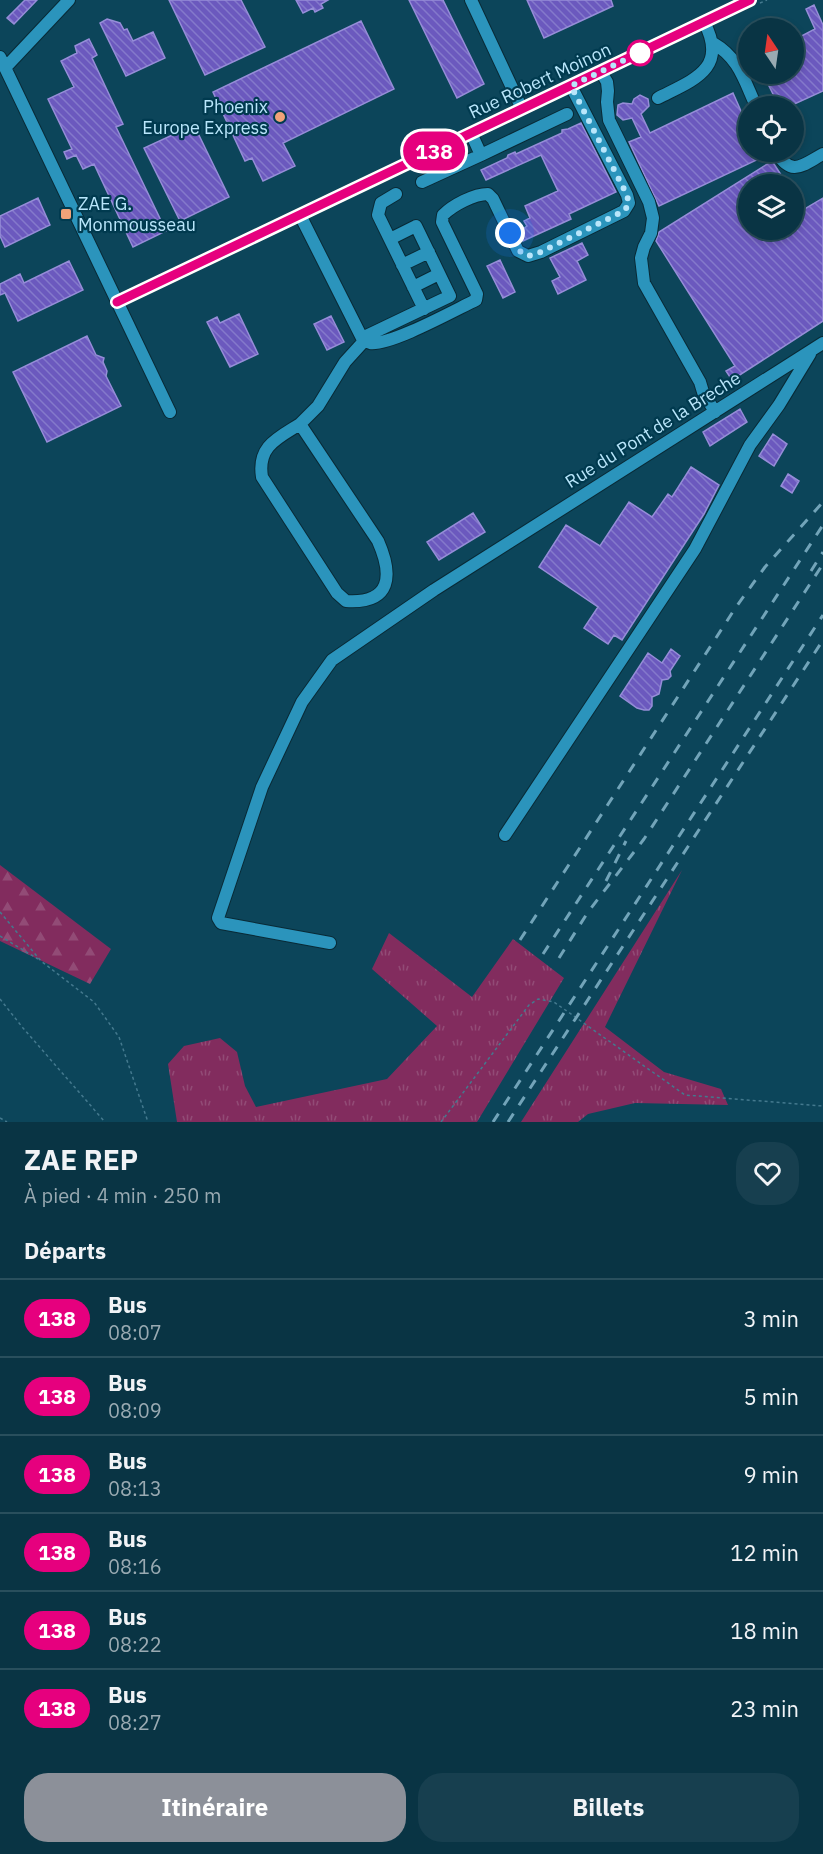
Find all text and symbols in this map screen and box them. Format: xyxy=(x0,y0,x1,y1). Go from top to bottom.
north arrow xyxy=(738,18,804,84)
map controls xyxy=(738,18,804,240)
street label: Rue Robert Moinon xyxy=(465,37,615,124)
unlabelled marker xyxy=(627,40,653,66)
place label: Phoenix Europe Express xyxy=(142,95,268,139)
button: locate xyxy=(738,96,804,162)
marker: Phoenix Europe Express xyxy=(273,110,287,124)
line badge: 138 xyxy=(400,132,468,170)
text: 138 xyxy=(415,137,453,165)
button: layers xyxy=(738,174,804,240)
place label: ZAE G. Monmousseau xyxy=(78,192,196,236)
marker: ZAE G. Monmousseau xyxy=(59,207,73,221)
your location xyxy=(495,218,525,248)
street label: Rue du Pont de la Breche xyxy=(561,366,745,493)
text: ZAE REP xyxy=(24,1141,138,1178)
button: heart xyxy=(736,1142,799,1205)
text: À pied · 4 min · 250 m xyxy=(24,1182,221,1209)
text: Départs xyxy=(24,1236,106,1265)
text: Bus xyxy=(108,1290,147,1319)
text: 138 xyxy=(38,1304,76,1332)
text: 3 min xyxy=(743,1304,799,1333)
text: 08:07 xyxy=(108,1319,162,1346)
text: Bus xyxy=(108,1368,147,1397)
text: 138 xyxy=(38,1382,76,1410)
text: 5 min xyxy=(743,1382,799,1411)
text: 08:09 xyxy=(108,1397,162,1424)
text: Bus xyxy=(108,1446,147,1475)
text: 138 xyxy=(38,1460,76,1488)
text: 9 min xyxy=(743,1460,799,1489)
text: 08:13 xyxy=(108,1475,162,1502)
text: Bus xyxy=(108,1524,147,1553)
text: 138 xyxy=(38,1538,76,1566)
text: 12 min xyxy=(730,1538,799,1567)
text: 08:16 xyxy=(108,1553,162,1580)
text: Bus xyxy=(108,1602,147,1631)
text: 138 xyxy=(38,1616,76,1644)
text: 18 min xyxy=(730,1616,799,1645)
text: 08:22 xyxy=(108,1631,162,1658)
text: Bus xyxy=(108,1680,147,1709)
text: 138 xyxy=(38,1694,76,1722)
text: 23 min xyxy=(730,1694,799,1723)
text: 08:27 xyxy=(108,1709,162,1736)
button: Itinéraire xyxy=(24,1773,406,1842)
button: Billets xyxy=(418,1773,799,1842)

